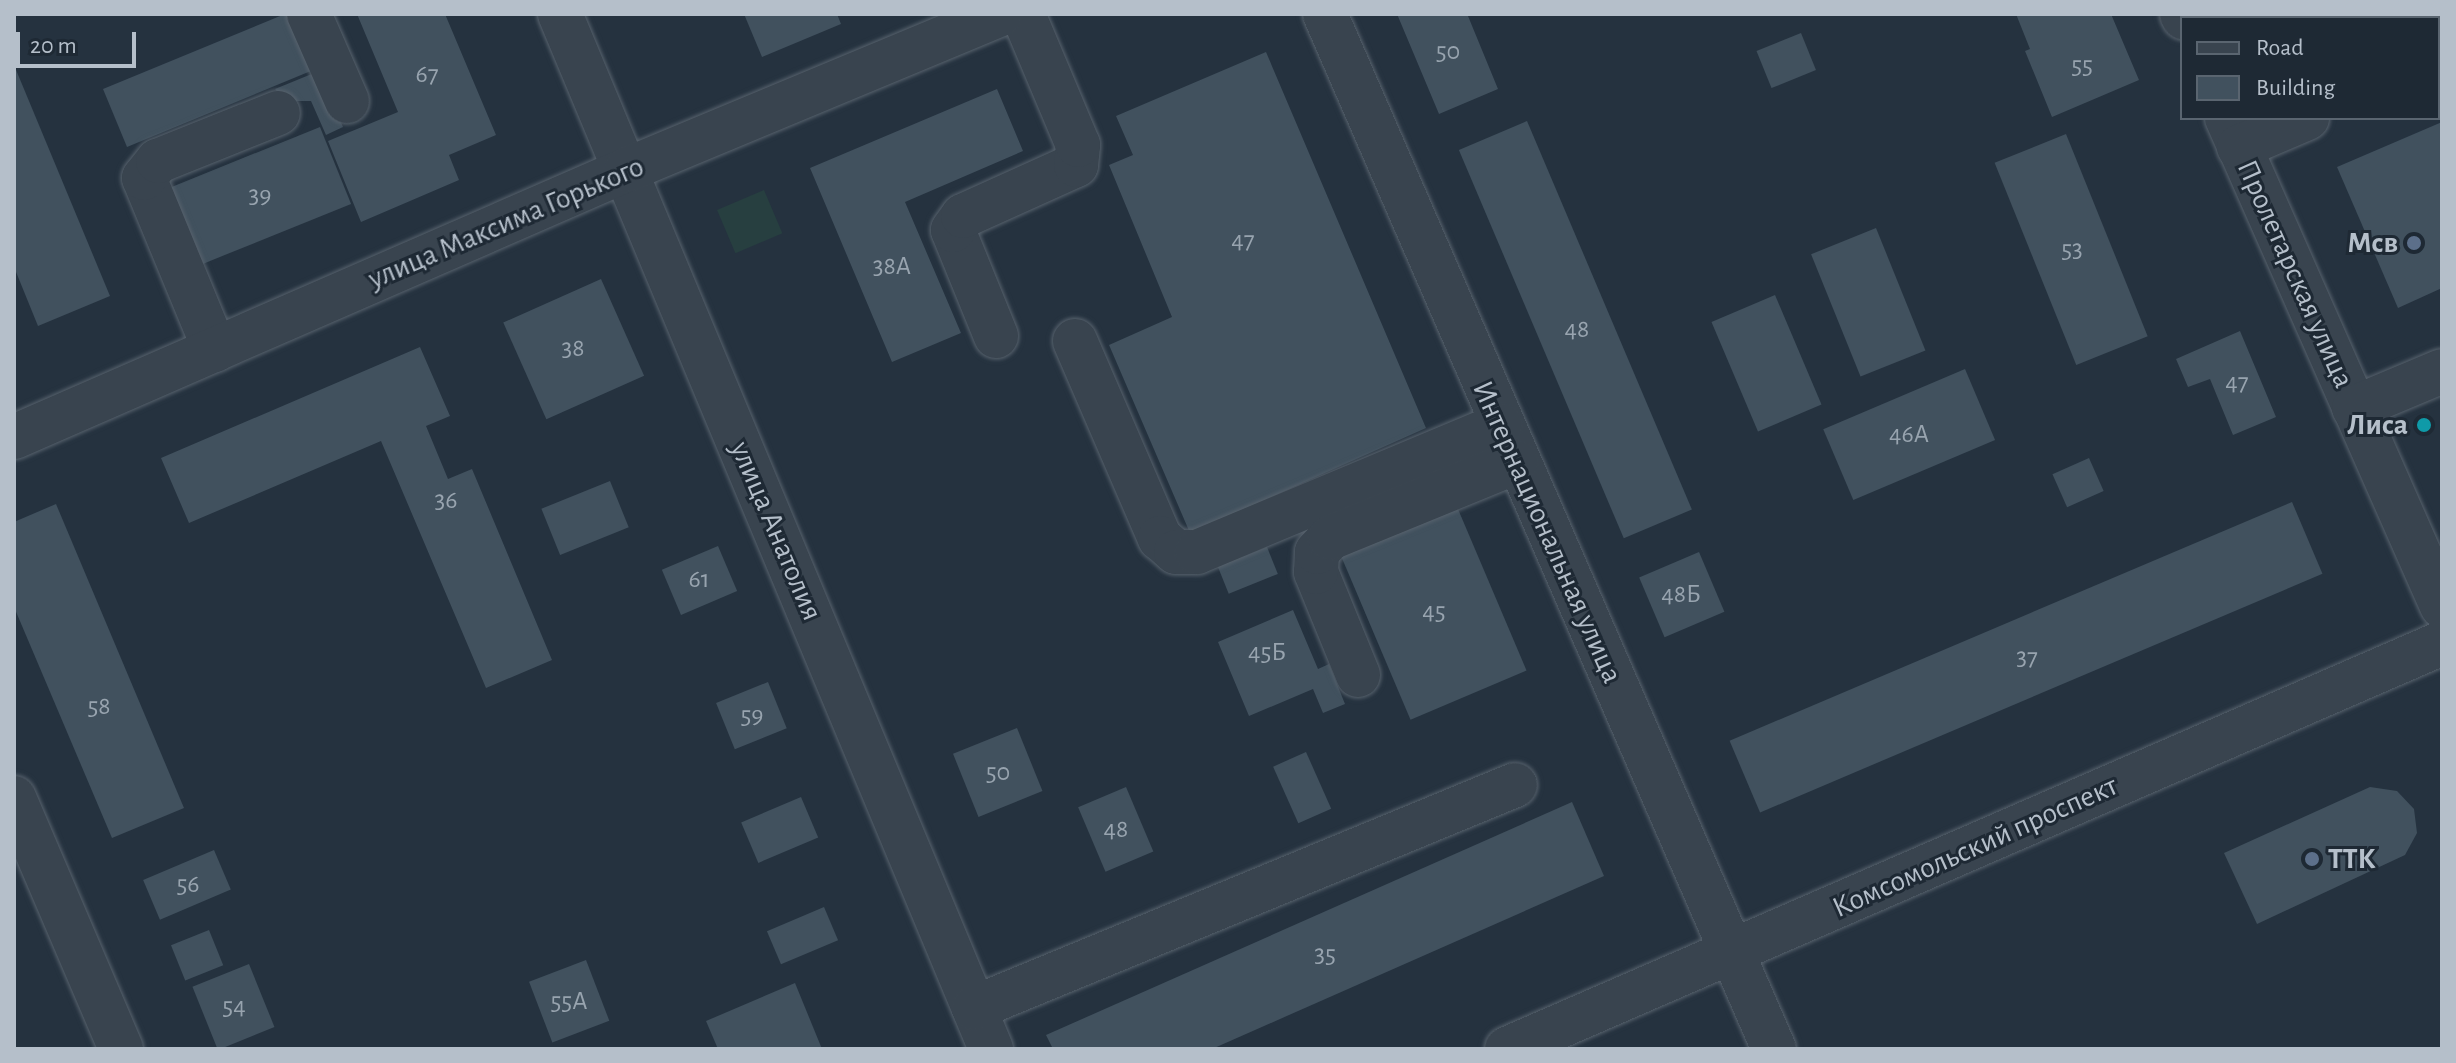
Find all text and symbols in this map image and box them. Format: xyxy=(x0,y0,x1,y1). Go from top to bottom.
scale bar xyxy=(20,16,140,66)
legend xyxy=(2180,16,2440,120)
text: 20 m xyxy=(30,34,77,58)
house number: 50 xyxy=(1436,36,1460,68)
text: Road xyxy=(2256,36,2304,60)
house number: 55 xyxy=(2071,50,2093,82)
house number: 67 xyxy=(415,59,439,91)
text: Building xyxy=(2256,76,2335,100)
street label: улица Максима Горького xyxy=(363,149,649,297)
street label: Пролетарская улица xyxy=(2229,154,2361,394)
house number: 39 xyxy=(249,180,271,212)
house number: 47 xyxy=(1231,225,1255,257)
place label: Мсв xyxy=(2347,225,2398,261)
house number: 53 xyxy=(2061,234,2083,266)
marker: Мсв xyxy=(2405,234,2423,252)
house number: 38А xyxy=(873,251,911,283)
house number: 48 xyxy=(1565,314,1589,346)
house number: 38 xyxy=(561,333,585,365)
house number: 47 xyxy=(2225,367,2249,399)
street label: Интернациональная улица xyxy=(1464,375,1630,689)
place label: Лиса xyxy=(2347,407,2408,443)
marker: Лиса xyxy=(2415,416,2433,434)
house number: 46А xyxy=(1889,419,1929,451)
street label: улица Анатолия xyxy=(722,436,830,626)
house number: 36 xyxy=(435,485,457,517)
house number: 61 xyxy=(688,564,710,596)
house number: 48Б xyxy=(1661,579,1701,611)
house number: 45 xyxy=(1422,596,1446,628)
house number: 45Б xyxy=(1248,637,1286,669)
house number: 37 xyxy=(2016,642,2038,674)
house number: 58 xyxy=(87,691,111,723)
house number: 59 xyxy=(740,700,764,732)
house number: 50 xyxy=(986,757,1010,789)
street label: Комсомольский проспект xyxy=(1827,768,2123,926)
house number: 48 xyxy=(1104,814,1128,846)
place label: ТТК xyxy=(2328,841,2376,877)
marker: ТТК xyxy=(2303,850,2321,868)
house number: 56 xyxy=(176,869,200,901)
house number: 35 xyxy=(1314,939,1336,971)
house number: 55А xyxy=(550,986,588,1018)
house number: 54 xyxy=(222,991,246,1023)

